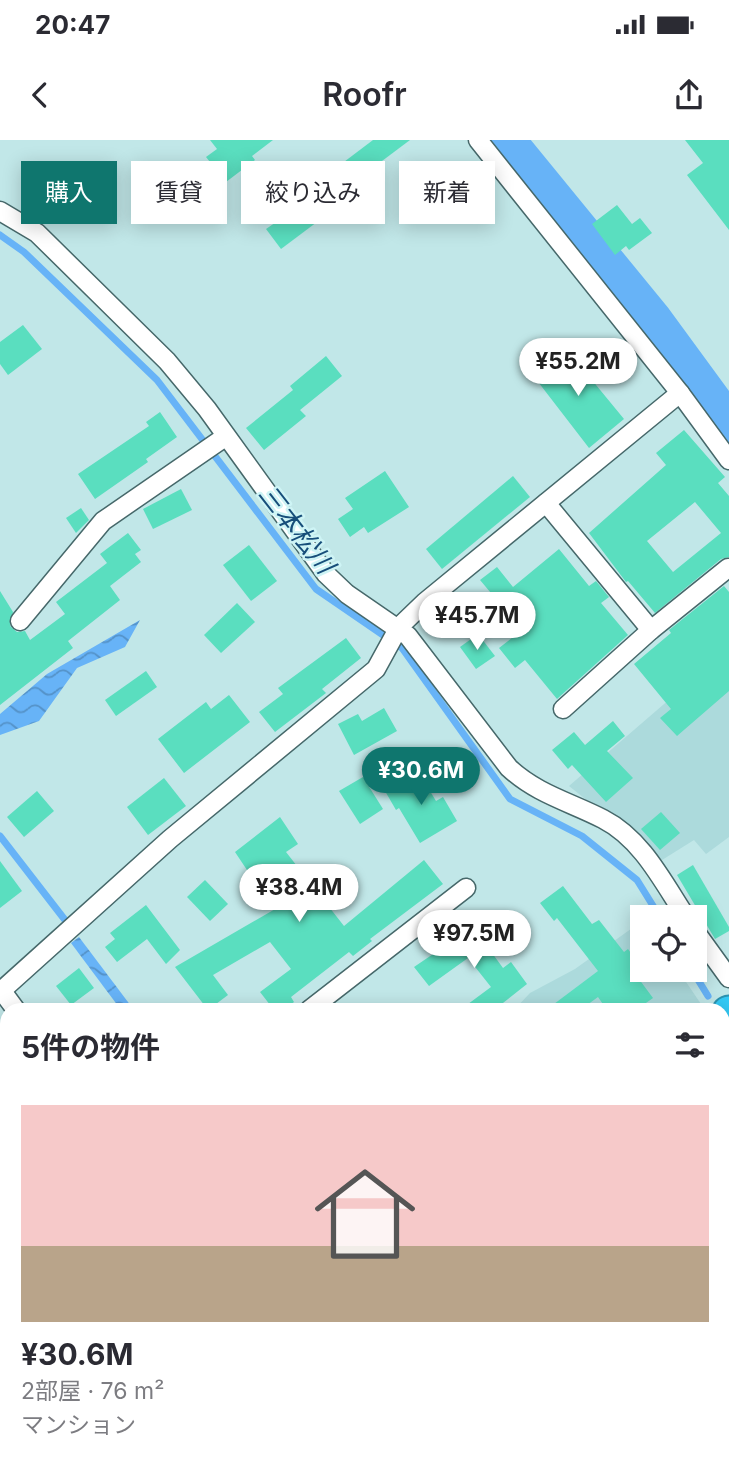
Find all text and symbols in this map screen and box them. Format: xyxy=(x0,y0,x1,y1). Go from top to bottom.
text: 20:47 xyxy=(35,9,110,40)
text: Roofr xyxy=(322,75,407,114)
icon: back xyxy=(21,76,59,114)
icon: share xyxy=(670,76,708,114)
chip: 購入 xyxy=(21,161,117,224)
chip: 賃貸 xyxy=(131,161,227,224)
chip: 絞り込み xyxy=(241,161,385,224)
chip: 新着 xyxy=(399,161,495,224)
pin: ¥55.2M xyxy=(521,338,635,398)
text: ¥55.2M xyxy=(535,347,621,375)
water label: 三本松川 xyxy=(253,478,343,582)
pin: ¥45.7M xyxy=(420,592,534,652)
text: ¥45.7M xyxy=(435,601,519,629)
pin: ¥30.6M xyxy=(364,748,478,807)
text: ¥30.6M xyxy=(378,756,464,784)
pin: ¥38.4M xyxy=(242,864,356,924)
text: ¥38.4M xyxy=(255,873,343,901)
map controls xyxy=(630,905,707,982)
button: locate xyxy=(630,905,707,982)
pin: ¥97.5M xyxy=(417,910,531,970)
text: ¥97.5M xyxy=(433,919,515,947)
icon: filters xyxy=(671,1026,709,1064)
text: 5件の物件 xyxy=(21,1029,160,1065)
icon: home xyxy=(302,1151,428,1277)
text: ¥30.6M xyxy=(21,1336,133,1372)
text: 2部屋 · 76 m² xyxy=(21,1377,164,1405)
text: マンション xyxy=(21,1411,136,1439)

